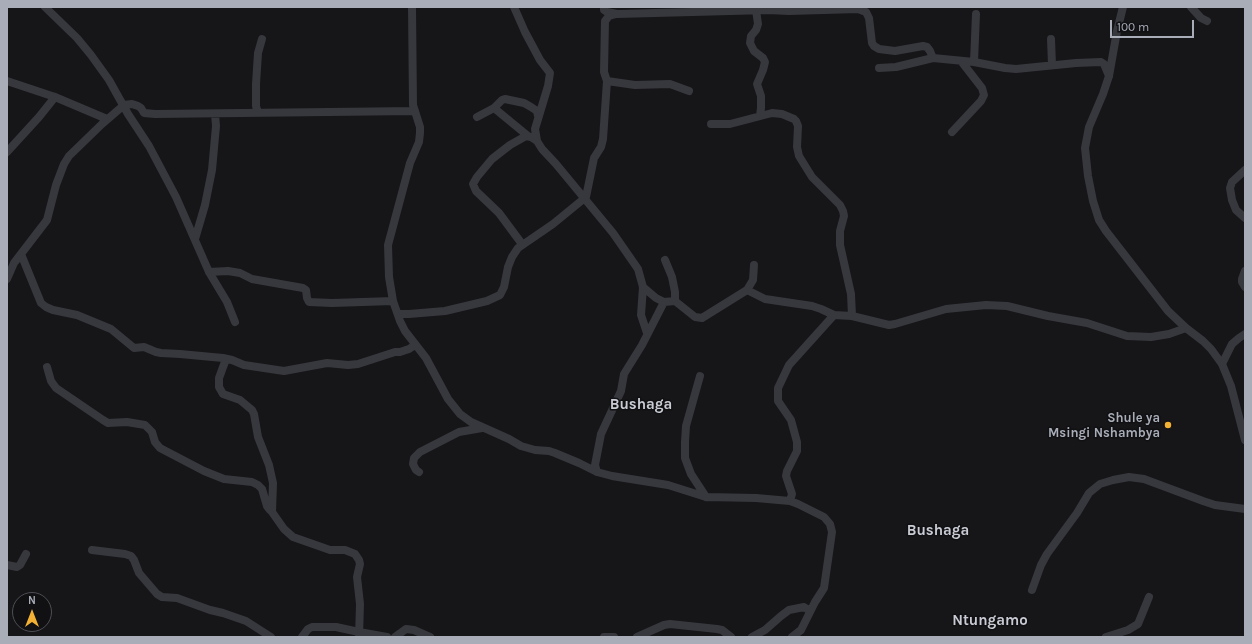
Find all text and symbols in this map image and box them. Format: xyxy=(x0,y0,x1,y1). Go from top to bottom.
scale bar xyxy=(1112,12,1196,38)
text: 100 m xyxy=(1117,20,1149,34)
district label: Bushaga xyxy=(610,396,672,414)
place label: Shule ya Msingi Nshambya xyxy=(1048,410,1160,441)
marker: Shule ya Msingi Nshambya xyxy=(1163,420,1173,430)
district label: Bushaga xyxy=(907,522,969,540)
north arrow xyxy=(12,592,52,632)
text: N xyxy=(28,594,36,607)
district label: Ntungamo xyxy=(952,612,1028,630)

